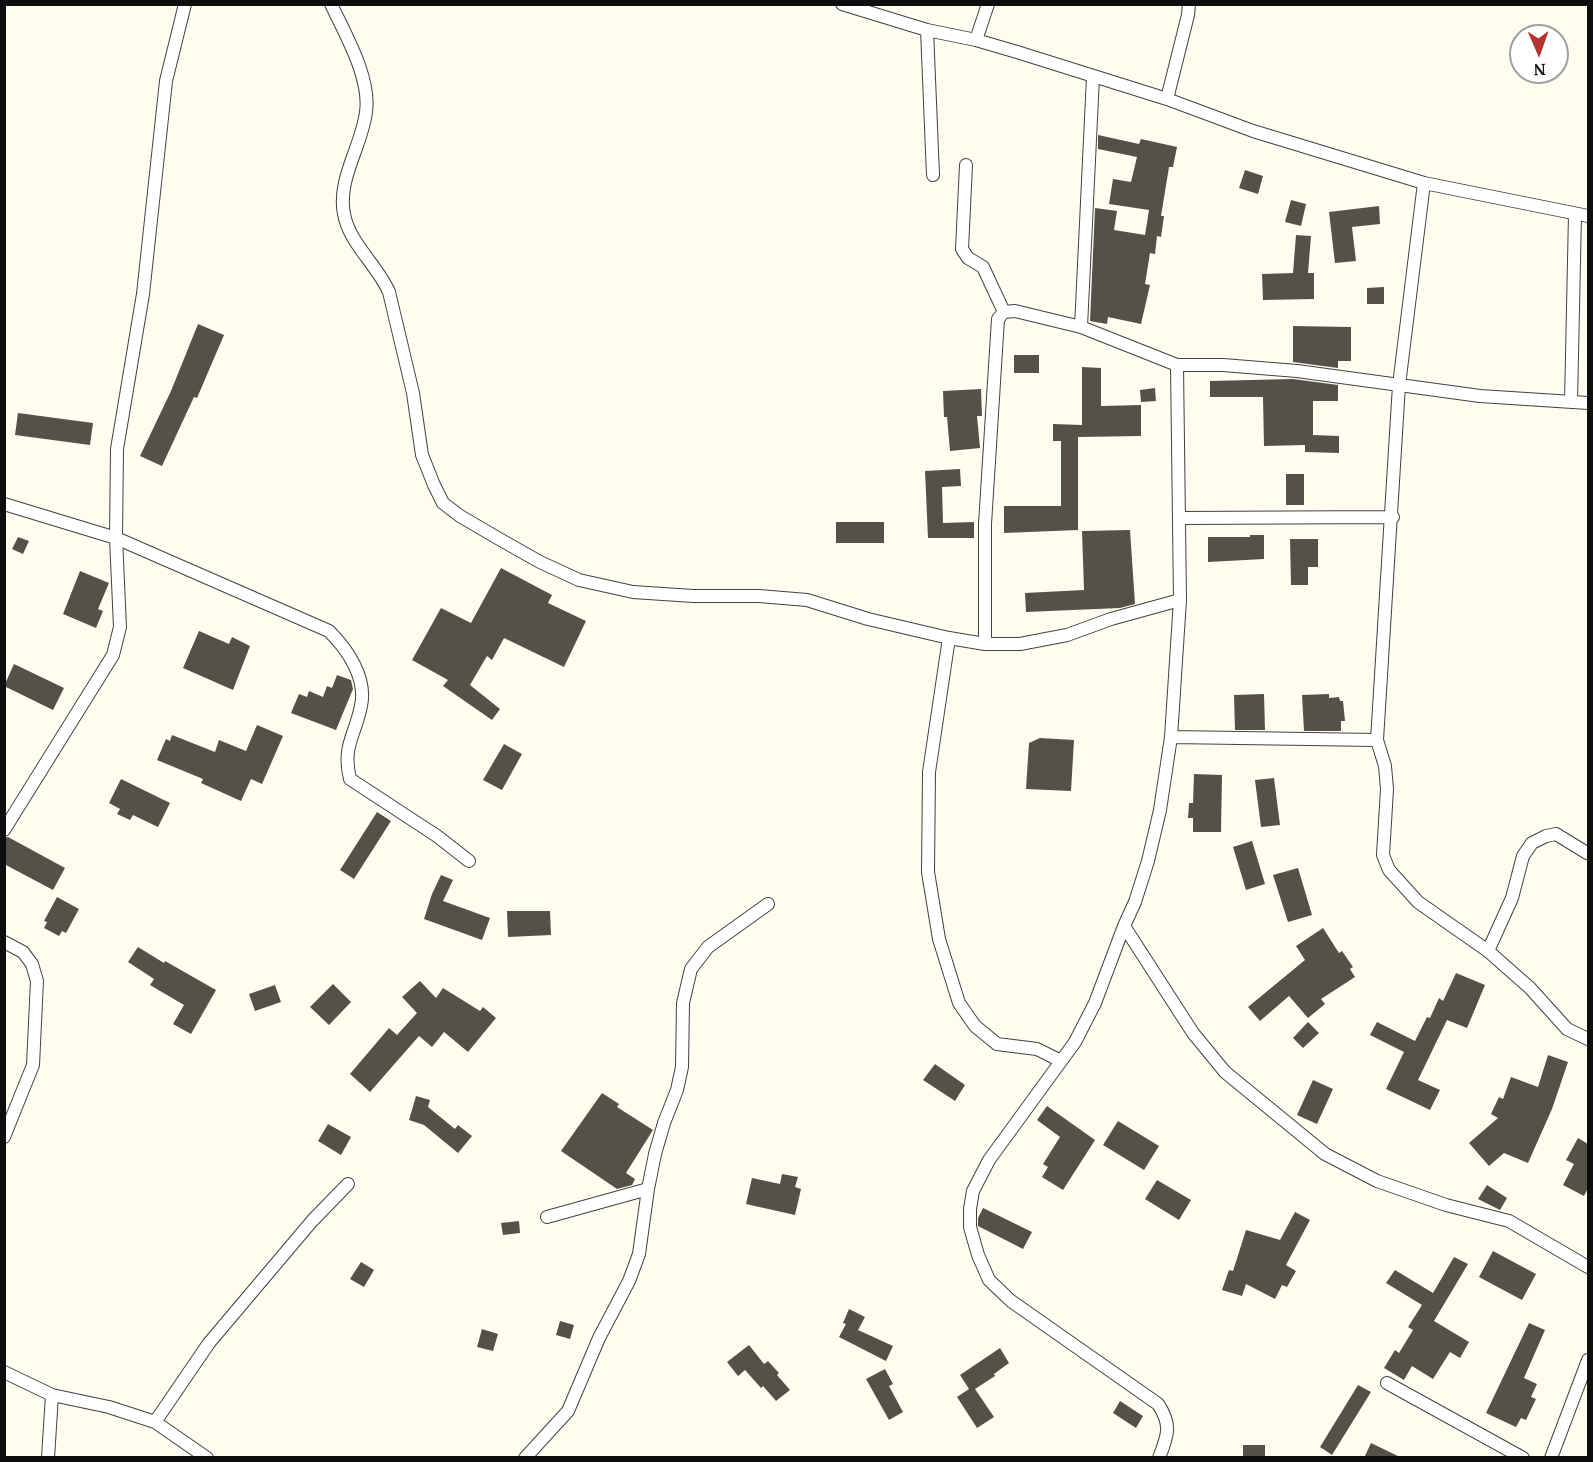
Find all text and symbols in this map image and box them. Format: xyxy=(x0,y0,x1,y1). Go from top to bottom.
north arrow xyxy=(1509,24,1569,84)
text: N xyxy=(1533,59,1546,81)

